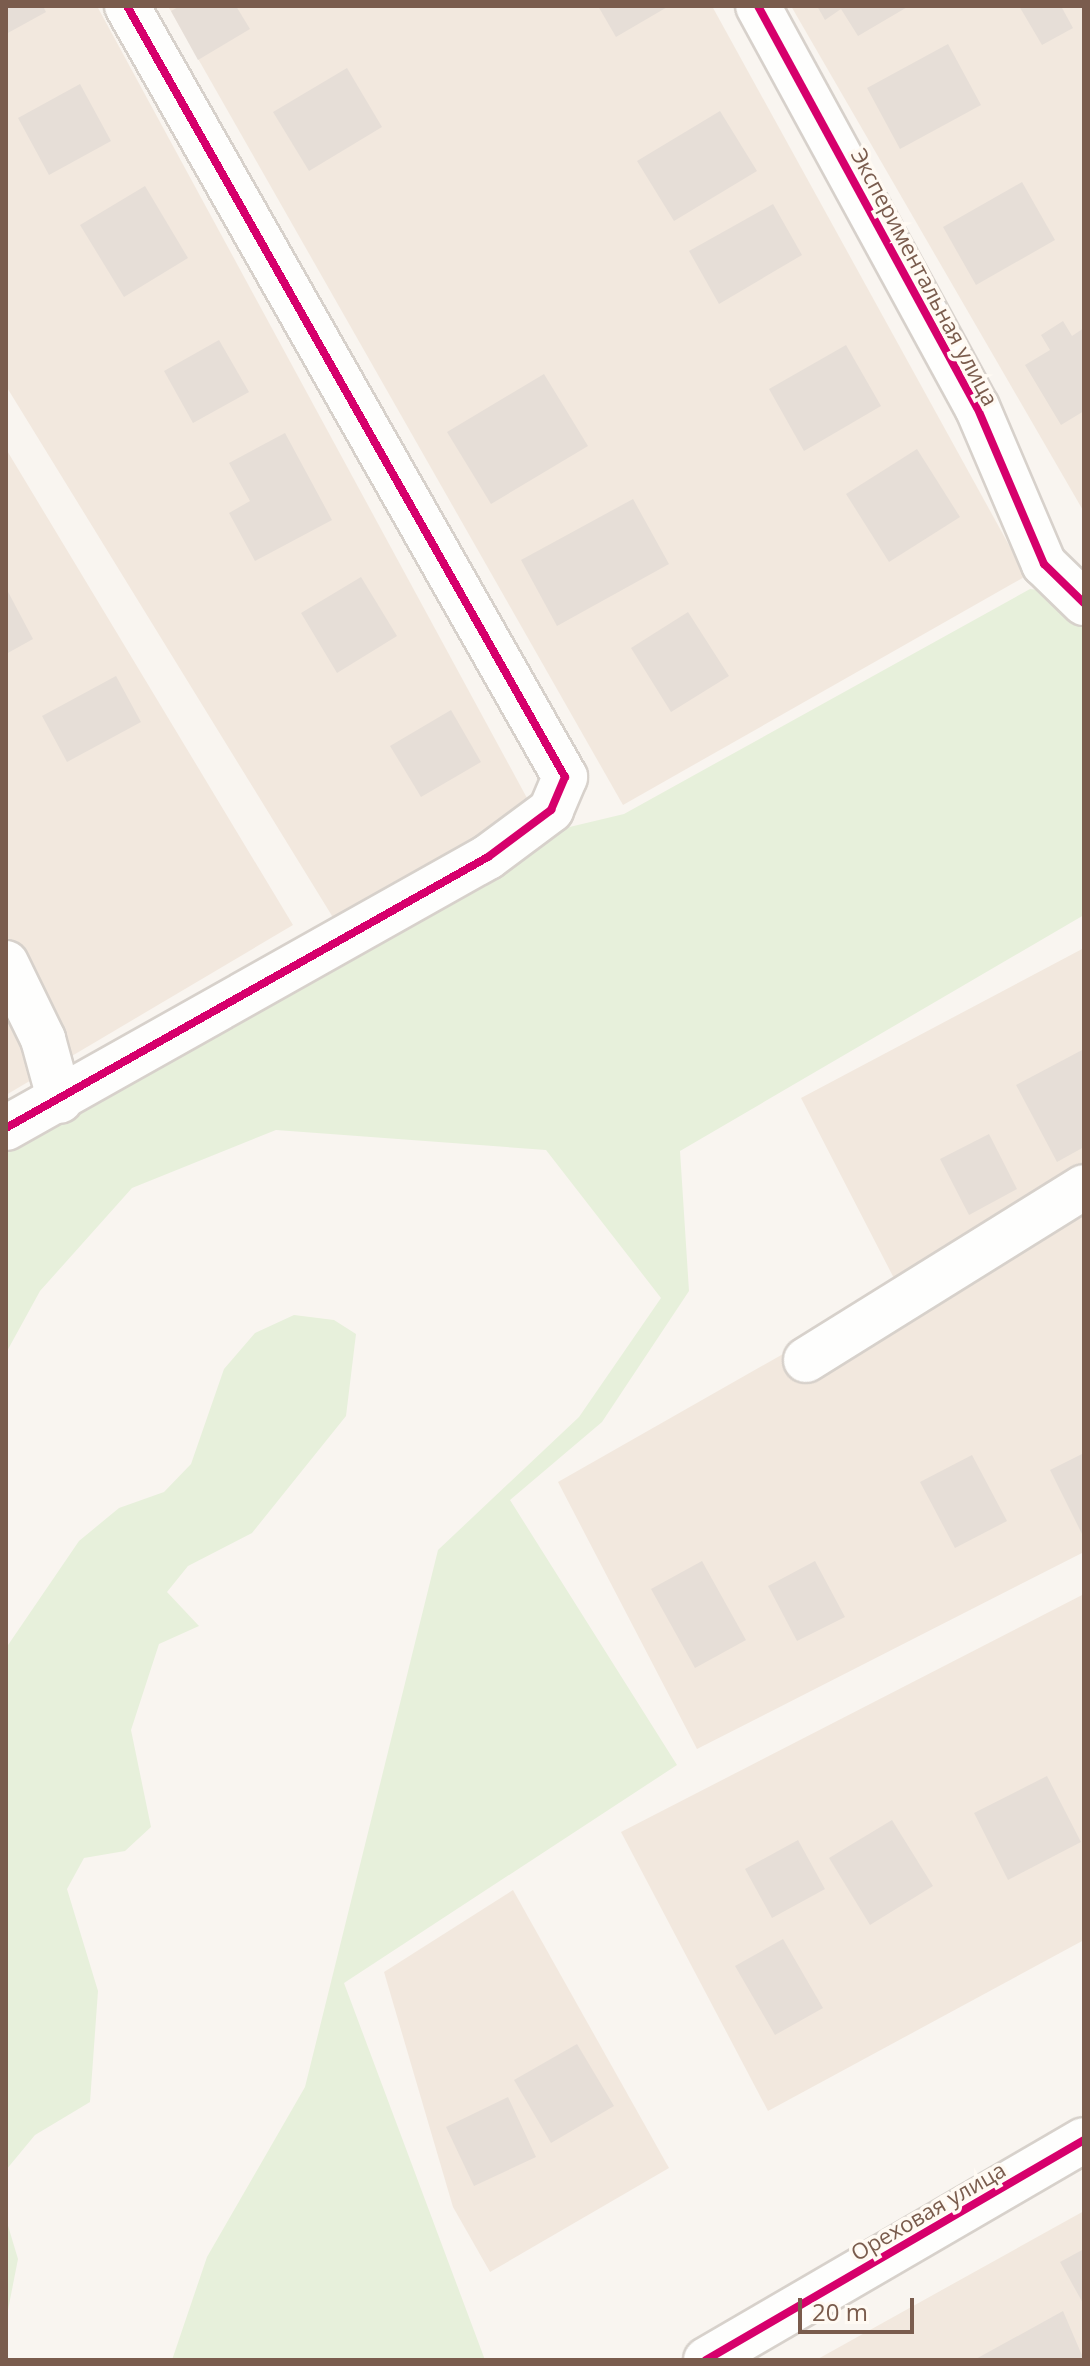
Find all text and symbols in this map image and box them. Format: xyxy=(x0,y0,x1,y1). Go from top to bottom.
street label: Экспериментальная улица xyxy=(846,144,1004,410)
street label: Ореховая улица xyxy=(846,2156,1010,2266)
scale bar xyxy=(802,2282,918,2332)
text: 20 m xyxy=(812,2295,868,2328)

